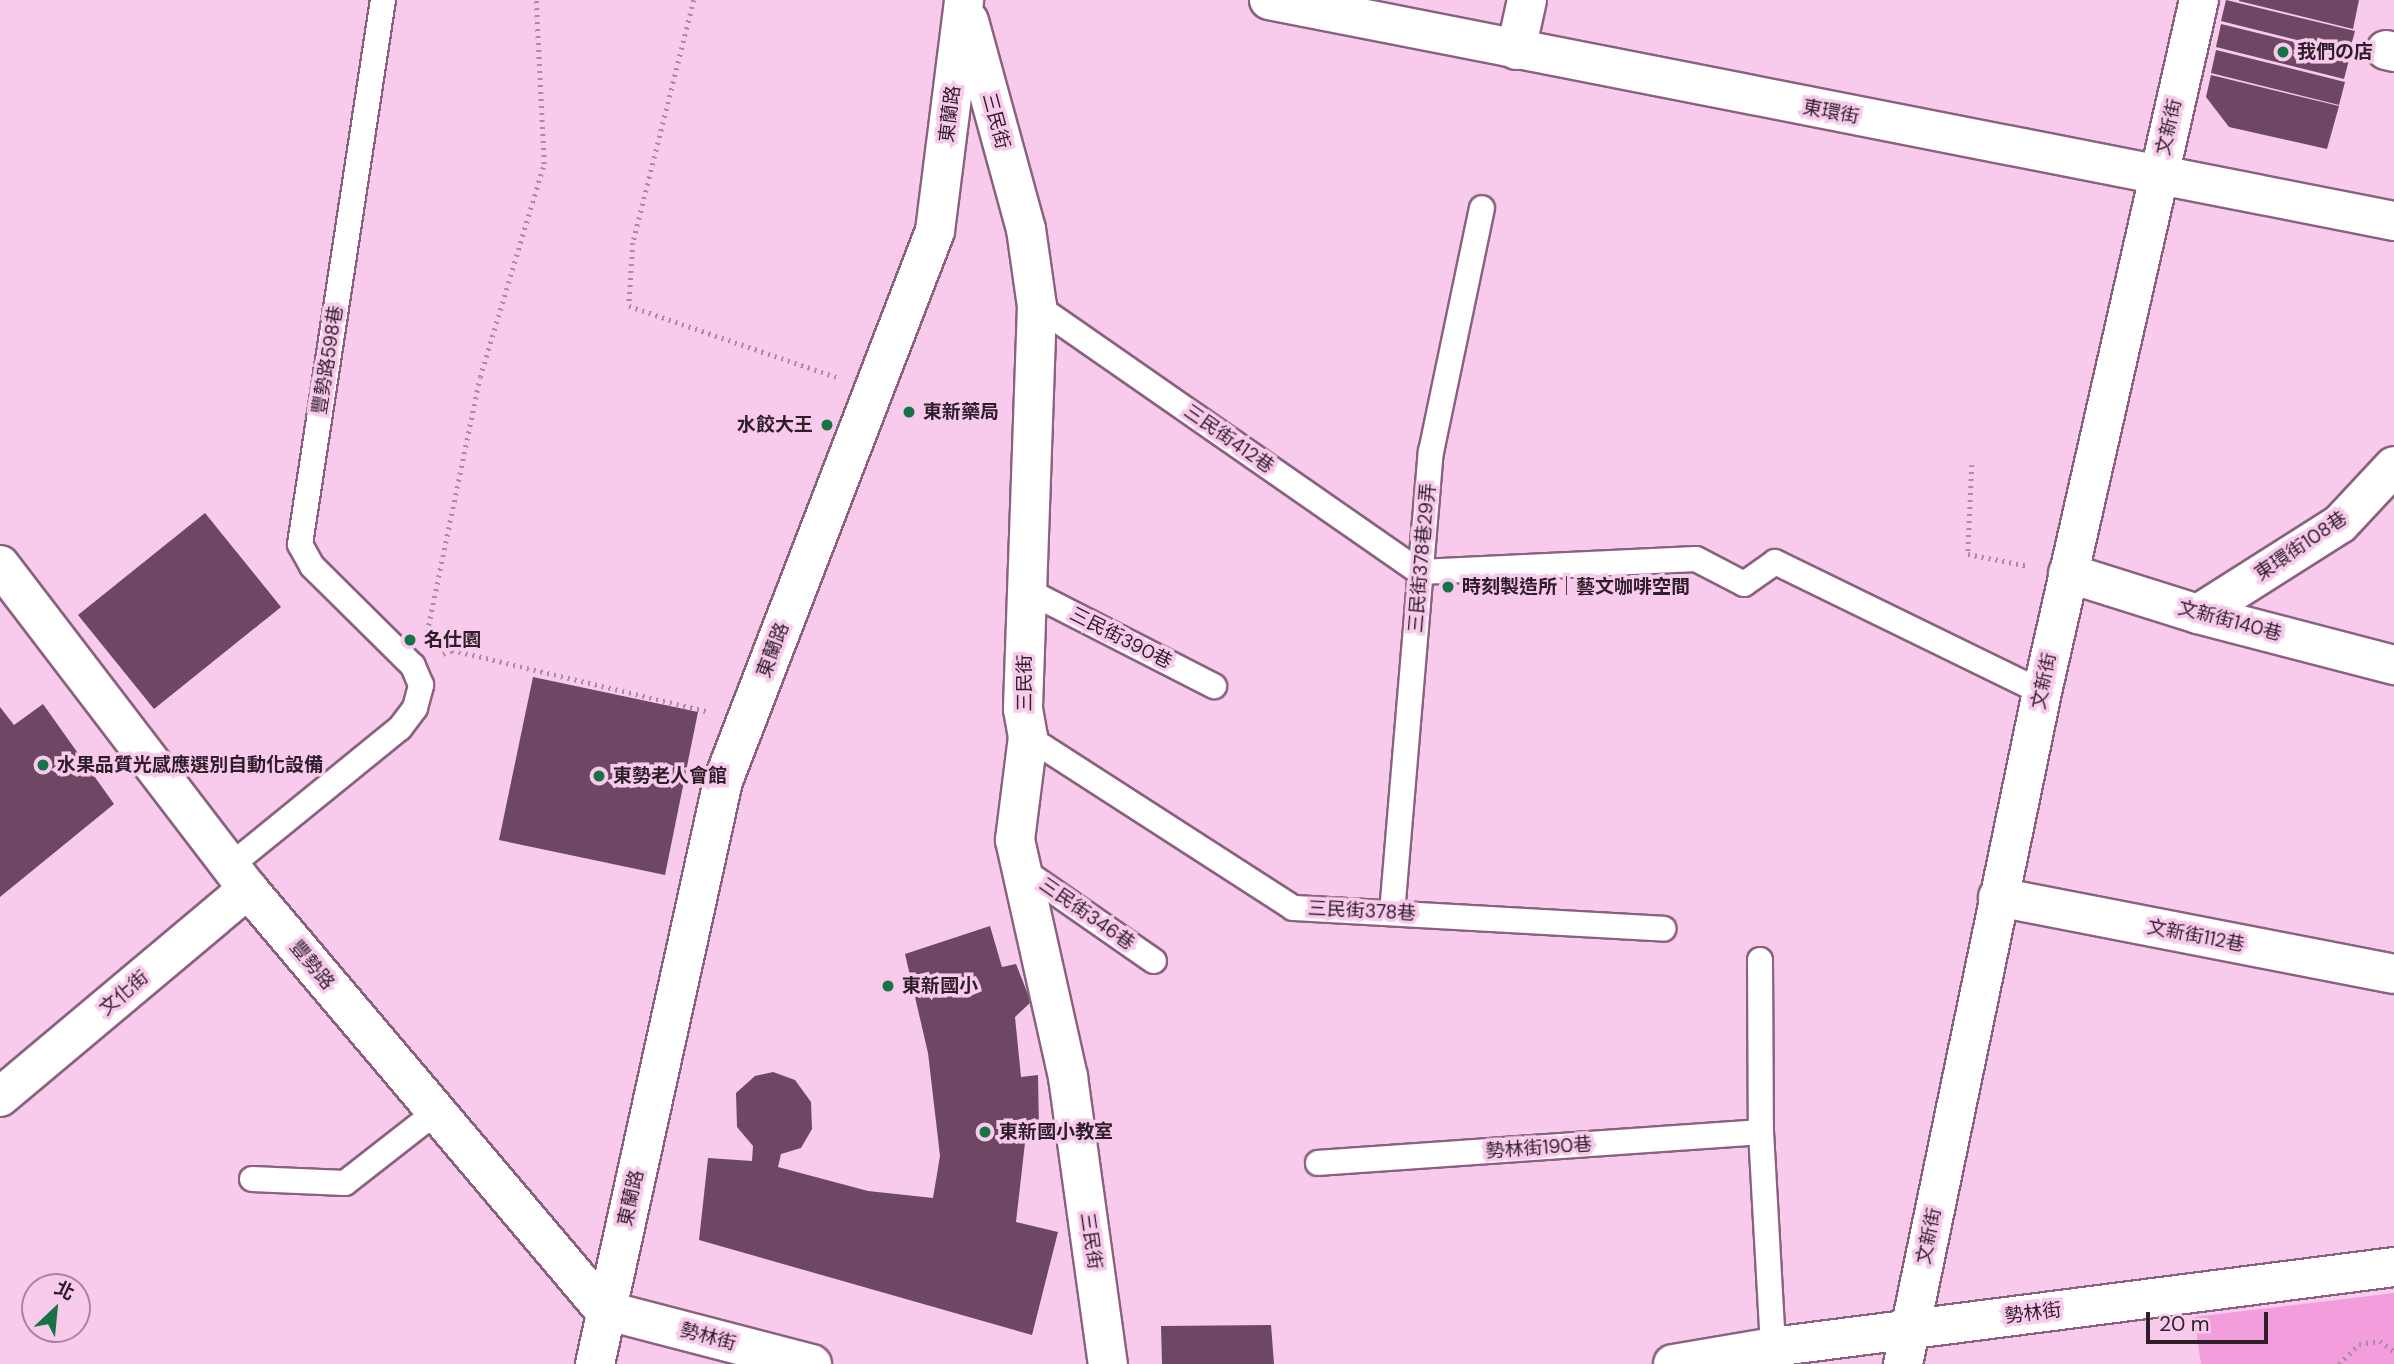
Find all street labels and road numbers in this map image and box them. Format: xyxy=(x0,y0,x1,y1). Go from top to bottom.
street label: 東蘭路 xyxy=(935,84,965,144)
street label: 三民街 xyxy=(978,91,1014,151)
street label: 東環街 xyxy=(1801,95,1861,129)
street label: 文新街 xyxy=(2151,97,2187,157)
street label: 豐勢路598巷 xyxy=(308,304,348,416)
street label: 三民街412巷 xyxy=(1180,400,1278,478)
street label: 三民街378巷29弄 xyxy=(1404,482,1440,634)
street label: 東環街108巷 xyxy=(2250,507,2352,585)
street label: 文新街140巷 xyxy=(2176,596,2284,646)
street label: 三民街390巷 xyxy=(1066,603,1176,673)
street label: 東蘭路 xyxy=(752,619,794,681)
street label: 文新街 xyxy=(2027,651,2061,711)
street label: 三民街 xyxy=(1014,655,1036,711)
street label: 三民街346巷 xyxy=(1035,873,1139,955)
street label: 三民街378巷 xyxy=(1307,897,1417,925)
street label: 文新街112巷 xyxy=(2145,915,2247,957)
street label: 豐勢路 xyxy=(285,936,339,994)
street label: 文化街 xyxy=(95,966,153,1020)
street label: 勢林街190巷 xyxy=(1485,1133,1593,1163)
street label: 東蘭路 xyxy=(613,1168,649,1228)
street label: 文新街 xyxy=(1912,1206,1946,1266)
street label: 三民街 xyxy=(1076,1211,1106,1271)
street label: 勢林街 xyxy=(2003,1298,2063,1328)
street label: 勢林街 xyxy=(678,1319,738,1355)

